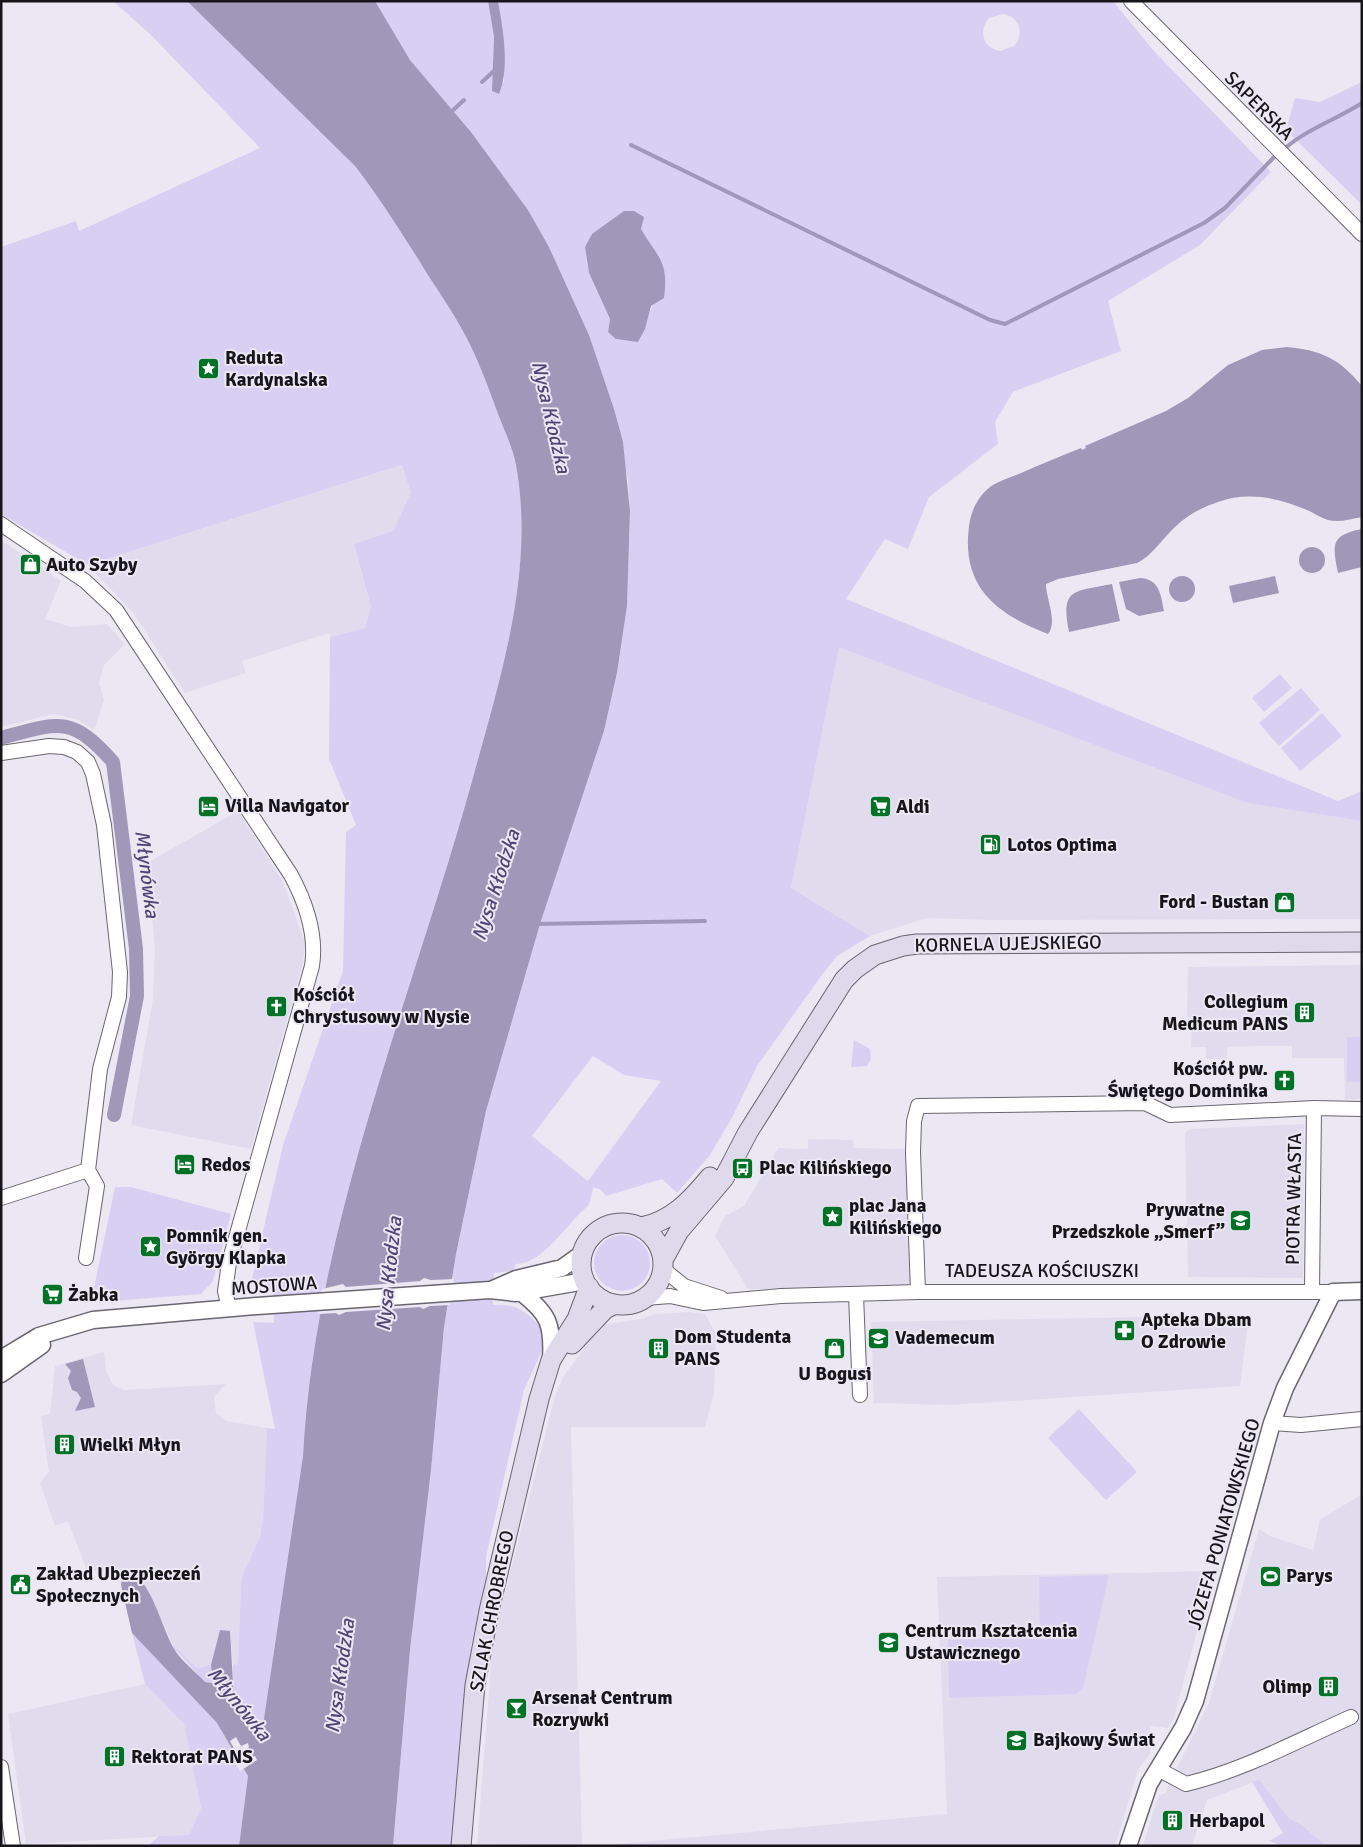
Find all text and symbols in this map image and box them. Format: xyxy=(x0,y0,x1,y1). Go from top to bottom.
street label: SAPERSKA xyxy=(1219,66,1299,146)
place label: Reduta Kardynalska xyxy=(225,346,328,392)
place icon: Reduta Kardynalska xyxy=(197,357,221,381)
water label: Nysa Kłodzka xyxy=(526,358,576,477)
shop icon: Auto Szyby xyxy=(18,553,42,577)
place label: Auto Szyby xyxy=(46,553,138,577)
hotel icon: Villa Navigator xyxy=(197,794,221,818)
place label: Villa Navigator xyxy=(225,794,350,818)
supermarket icon: Aldi xyxy=(868,795,892,819)
place label: Aldi xyxy=(896,795,930,819)
water label: Nysa Kłodzka xyxy=(466,826,526,944)
water label: Młynówka xyxy=(129,829,165,920)
fuel station icon: Lotos Optima xyxy=(979,833,1003,857)
place label: Lotos Optima xyxy=(1007,833,1117,857)
place label: Ford - Bustan xyxy=(1159,890,1269,914)
shop icon: Ford - Bustan xyxy=(1273,890,1297,914)
street label: KORNELA UJEJSKIEGO xyxy=(914,930,1102,958)
place label: Kościół Chrystusowy w Nysie xyxy=(293,983,470,1029)
place label: Collegium Medicum PANS xyxy=(1162,990,1288,1036)
church icon: Kościół Chrystusowy w Nysie xyxy=(265,994,289,1018)
building icon: Collegium Medicum PANS xyxy=(1292,1001,1316,1025)
place label: Kościół pw. Świętego Dominika xyxy=(1108,1057,1268,1103)
church icon: Kościół pw. Świętego Dominika xyxy=(1272,1068,1296,1092)
street label: PIOTRA WŁASTA xyxy=(1281,1132,1307,1265)
hotel icon: Redos xyxy=(173,1153,197,1177)
place label: Redos xyxy=(201,1153,250,1177)
bus stop icon: Plac Kilińskiego xyxy=(731,1156,755,1180)
place label: Plac Kilińskiego xyxy=(759,1156,892,1180)
place label: plac Jana Kilińskiego xyxy=(849,1194,942,1240)
place label: Prywatne Przedszkole „Smerf” xyxy=(1051,1198,1225,1244)
place icon: plac Jana Kilińskiego xyxy=(821,1205,845,1229)
school or university icon: Prywatne Przedszkole „Smerf” xyxy=(1229,1209,1253,1233)
water label: Nysa Kłodzka xyxy=(371,1215,408,1332)
place label: Pomnik gen. György Klapka xyxy=(166,1224,286,1270)
place icon: Pomnik gen. György Klapka xyxy=(138,1235,162,1259)
street label: TADEUSZA KOŚCIUSZKI xyxy=(945,1259,1139,1283)
street label: MOSTOWA xyxy=(230,1271,318,1301)
supermarket icon: Żabka xyxy=(40,1283,64,1307)
place label: Żabka xyxy=(68,1283,119,1307)
place label: Apteka Dbam O Zdrowie xyxy=(1141,1308,1252,1354)
pharmacy icon: Apteka Dbam O Zdrowie xyxy=(1113,1319,1137,1343)
place label: Dom Studenta PANS xyxy=(674,1325,791,1371)
school or university icon: Vademecum xyxy=(867,1326,891,1350)
place label: Vademecum xyxy=(895,1326,995,1350)
building icon: Dom Studenta PANS xyxy=(646,1336,670,1360)
shop icon: U Bogusi xyxy=(823,1336,847,1360)
place label: U Bogusi xyxy=(798,1362,872,1386)
street label: JÓZEFA PONIATOWSKIEGO xyxy=(1182,1416,1266,1632)
building icon: Wielki Młyn xyxy=(52,1433,76,1457)
place label: Wielki Młyn xyxy=(80,1433,181,1457)
street label: SZLAK CHROBREGO xyxy=(465,1528,519,1694)
place label: Zakład Ubezpieczeń Społecznych xyxy=(36,1562,201,1608)
sports icon: Parys xyxy=(1258,1564,1282,1588)
place label: Parys xyxy=(1286,1564,1333,1588)
public building icon: Zakład Ubezpieczeń Społecznych xyxy=(8,1573,32,1597)
water label: Nysa Kłodzka xyxy=(320,1617,360,1735)
place label: Centrum Kształcenia Ustawicznego xyxy=(905,1619,1078,1665)
school or university icon: Centrum Kształcenia Ustawicznego xyxy=(877,1630,901,1654)
water label: Młynówka xyxy=(202,1662,277,1747)
place label: Olimp xyxy=(1262,1675,1312,1699)
building icon: Olimp xyxy=(1316,1675,1340,1699)
place label: Arsenał Centrum Rozrywki xyxy=(532,1686,673,1732)
bar icon: Arsenał Centrum Rozrywki xyxy=(504,1697,528,1721)
school or university icon: Bajkowy Świat xyxy=(1005,1728,1029,1752)
place label: Bajkowy Świat xyxy=(1033,1728,1155,1752)
building icon: Rektorat PANS xyxy=(103,1745,127,1769)
place label: Rektorat PANS xyxy=(131,1745,253,1769)
building icon: Herbapol xyxy=(1161,1809,1185,1833)
place label: Herbapol xyxy=(1189,1809,1265,1833)

